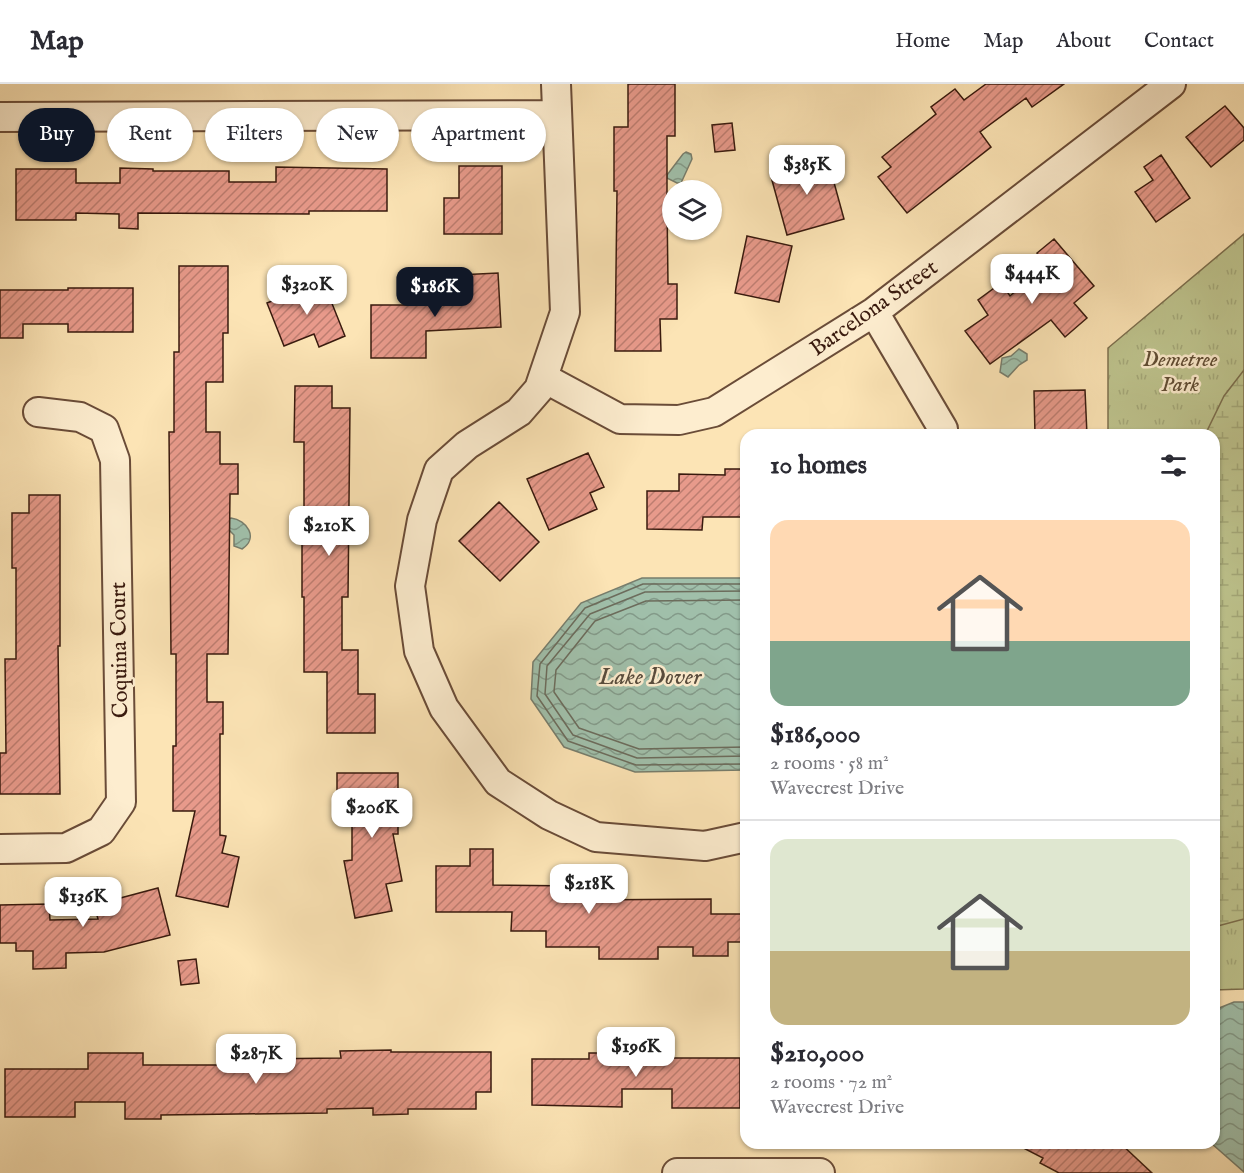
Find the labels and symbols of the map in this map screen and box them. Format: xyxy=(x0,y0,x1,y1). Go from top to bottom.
pin: $385K xyxy=(765,145,849,196)
street label: Barcelona Street xyxy=(805,254,944,363)
pin: $444K xyxy=(990,254,1074,305)
pin: $320K xyxy=(265,265,349,316)
pin: $186K xyxy=(393,267,477,318)
park label: Demetree Park xyxy=(1143,346,1218,399)
pin: $210K xyxy=(287,506,371,557)
street label: Coquina Court xyxy=(105,581,135,718)
water label: Lake Dover xyxy=(598,662,703,693)
pin: $206K xyxy=(330,788,414,839)
pin: $218K xyxy=(547,864,631,915)
pin: $136K xyxy=(41,877,125,928)
pin: $196K xyxy=(594,1027,678,1078)
pin: $287K xyxy=(214,1034,298,1085)

